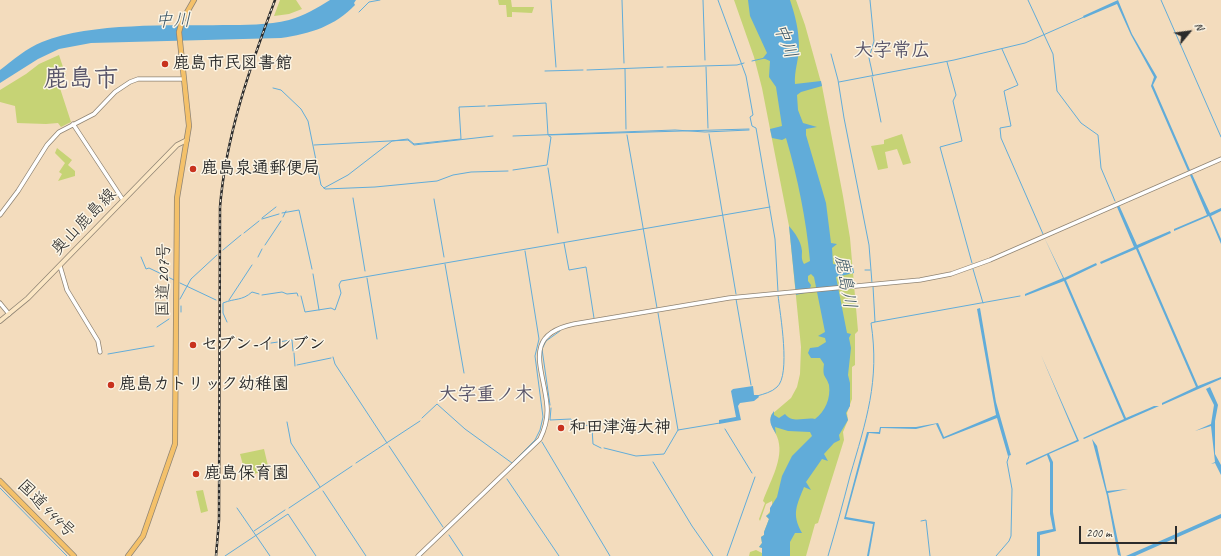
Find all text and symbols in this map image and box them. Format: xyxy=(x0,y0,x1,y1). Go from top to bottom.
water label: 中川 xyxy=(155,10,191,32)
north arrow xyxy=(1169,12,1209,52)
water label: 中川 xyxy=(768,20,802,62)
text: N xyxy=(1192,20,1207,33)
district label: 大字常広 xyxy=(854,40,930,62)
place label: 鹿島市民図書館 xyxy=(173,54,292,74)
marker: 鹿島市民図書館 xyxy=(160,59,170,69)
district label: 鹿島市 xyxy=(44,64,118,94)
place label: 鹿島泉通郵便局 xyxy=(201,159,320,179)
marker: 鹿島泉通郵便局 xyxy=(188,164,198,174)
street label: 奥山鹿島線 xyxy=(47,184,121,260)
street label: 国道207号 xyxy=(153,243,175,317)
water label: 鹿島川 xyxy=(830,254,860,310)
place label: セブン-イレブン xyxy=(201,335,326,355)
marker: セブン-イレブン xyxy=(188,340,198,350)
place label: 鹿島カトリック幼稚園 xyxy=(119,375,289,395)
marker: 鹿島カトリック幼稚園 xyxy=(106,380,116,390)
district label: 大字重ノ木 xyxy=(439,384,533,406)
place label: 和田津海大神 xyxy=(569,418,671,438)
marker: 和田津海大神 xyxy=(556,423,566,433)
place label: 鹿島保育園 xyxy=(204,464,289,484)
marker: 鹿島保育園 xyxy=(191,469,201,479)
street label: 国道444号 xyxy=(13,476,79,542)
scale bar xyxy=(1081,518,1179,544)
text: 200 m xyxy=(1086,525,1112,541)

